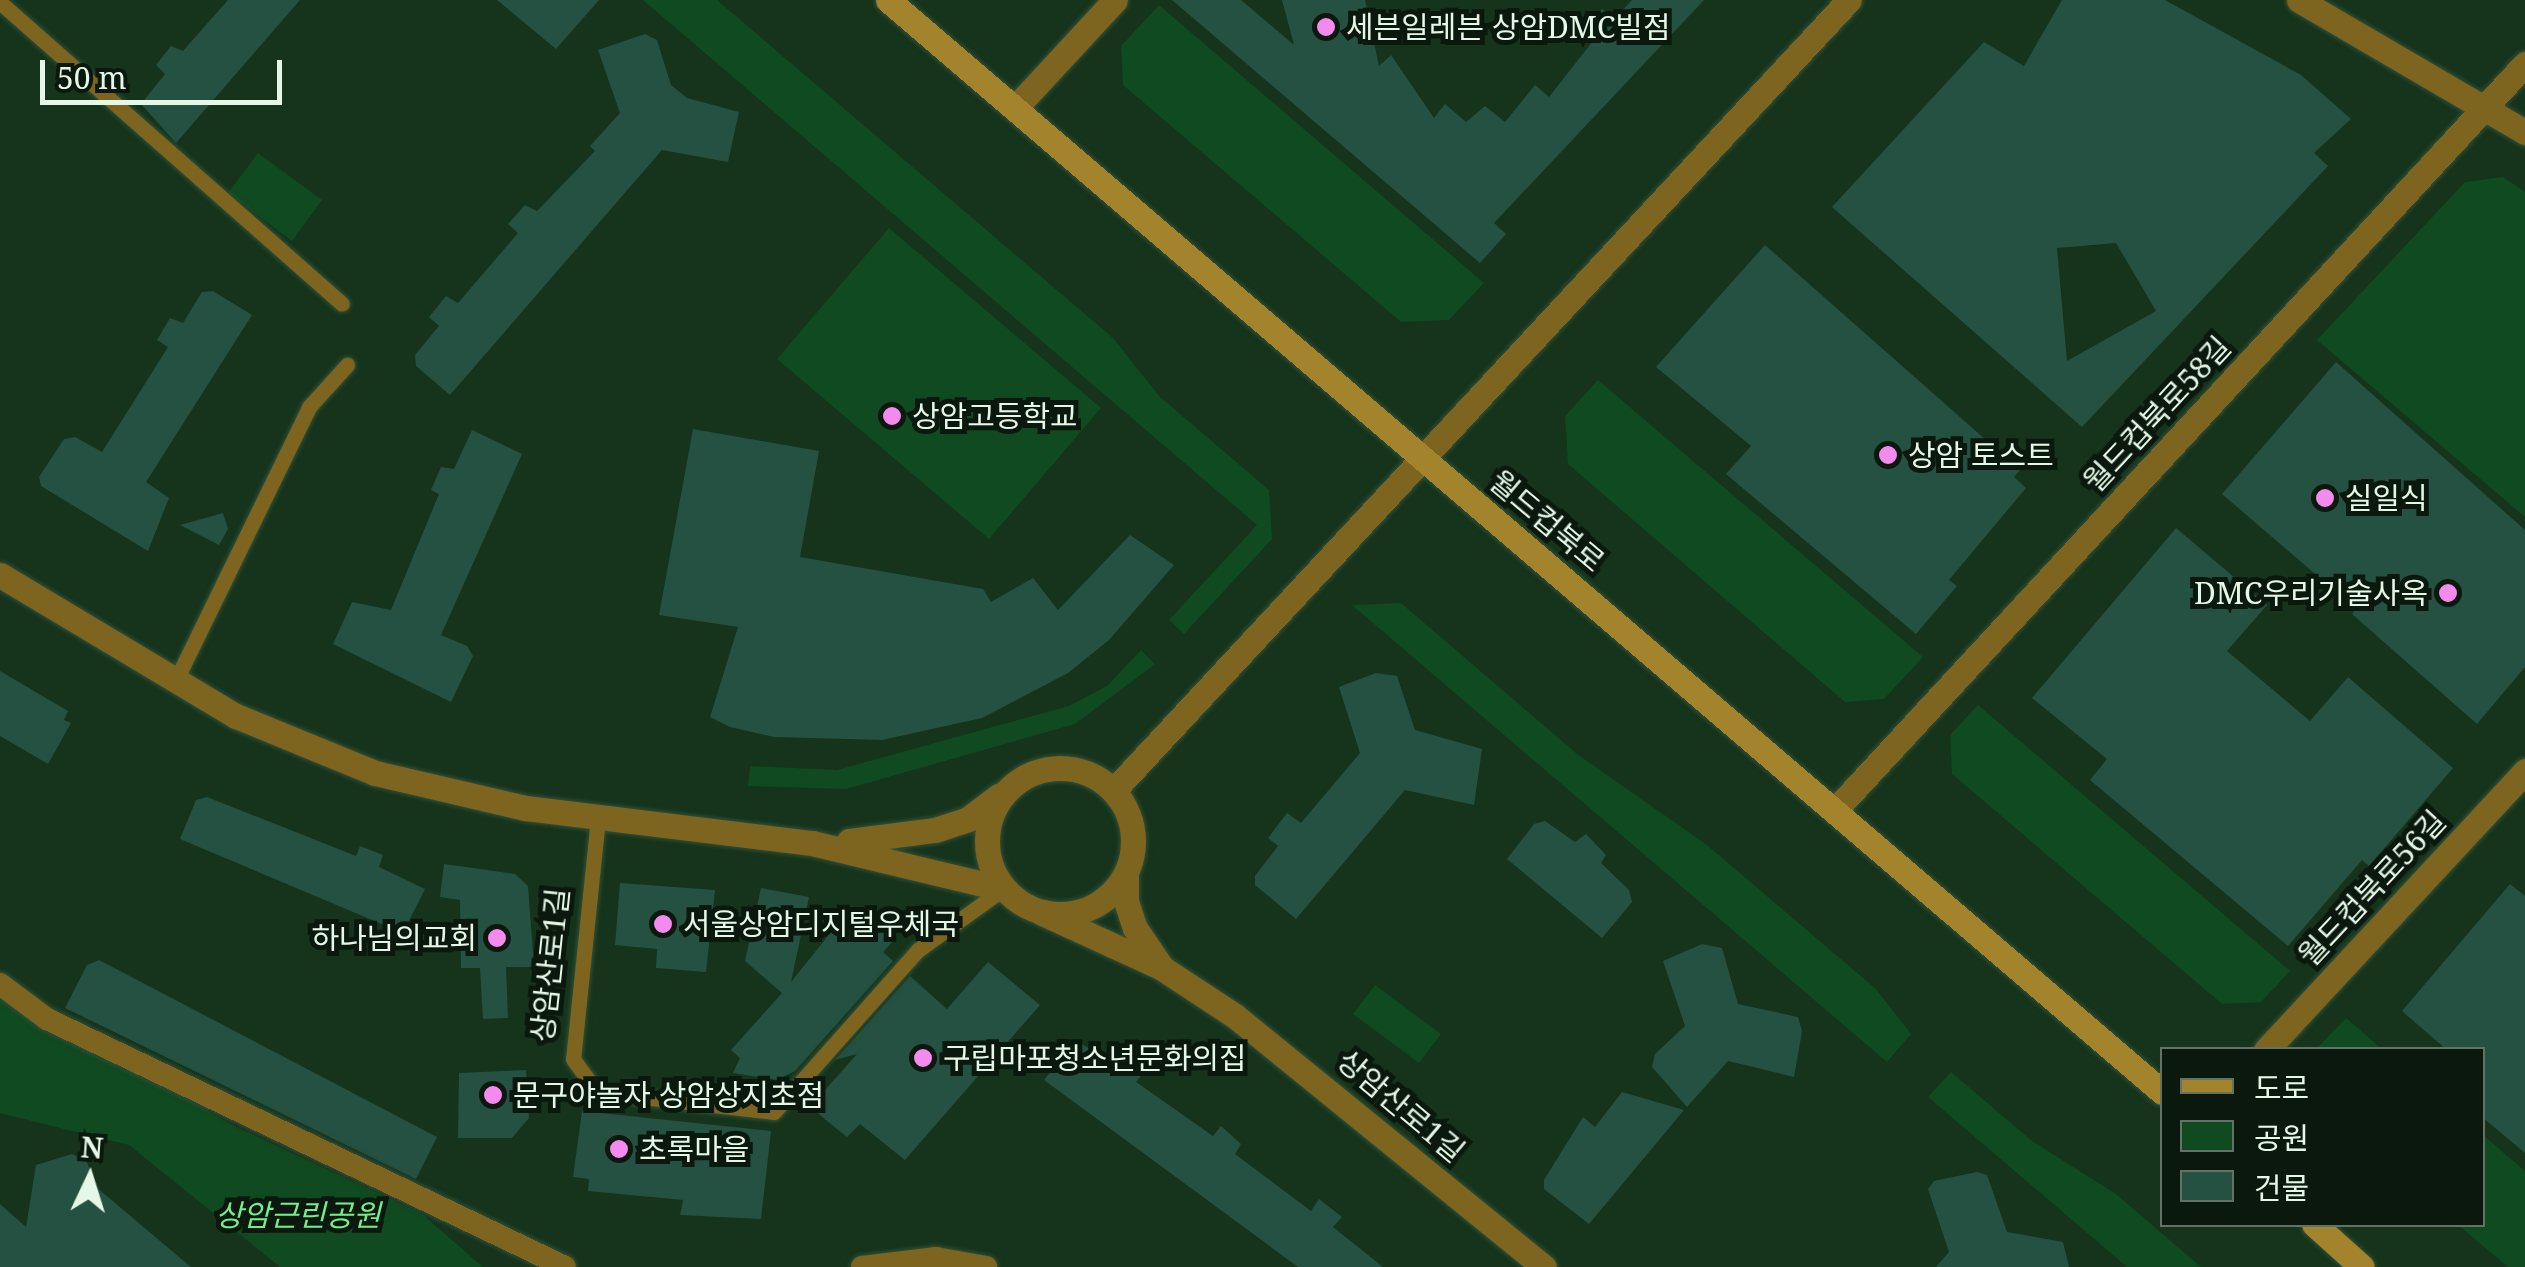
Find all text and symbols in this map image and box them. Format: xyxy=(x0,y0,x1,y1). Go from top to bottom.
place label: 세븐일레븐 상암DMC빌점 xyxy=(1346,9,1671,45)
marker: 세븐일레븐 상암DMC빌점 xyxy=(1315,16,1337,38)
scale bar xyxy=(45,40,288,102)
text: 50 m xyxy=(57,57,127,98)
street label: 월드컵북로58길 xyxy=(2076,329,2238,499)
place label: 상암고등학교 xyxy=(912,398,1078,434)
marker: 상암고등학교 xyxy=(881,405,903,427)
place label: 상암 토스트 xyxy=(1908,437,2054,473)
marker: 상암 토스트 xyxy=(1877,444,1899,466)
street label: 월드컵북로 xyxy=(1483,463,1611,579)
place label: 실일식 xyxy=(2345,480,2428,516)
marker: 실일식 xyxy=(2314,487,2336,509)
place label: DMC우리기술사옥 xyxy=(2194,575,2428,611)
marker: DMC우리기술사옥 xyxy=(2437,582,2459,604)
street label: 월드컵북로56길 xyxy=(2291,803,2453,973)
street label: 상암산로1길 xyxy=(524,886,576,1044)
place label: 서울상암디지털우체국 xyxy=(683,906,959,942)
marker: 서울상암디지털우체국 xyxy=(652,913,674,935)
place label: 하나님의교회 xyxy=(311,920,477,956)
marker: 하나님의교회 xyxy=(486,927,508,949)
place label: 구립마포청소년문화의집 xyxy=(943,1040,1247,1076)
street label: 상암산로1길 xyxy=(1330,1042,1472,1170)
marker: 구립마포청소년문화의집 xyxy=(912,1047,934,1069)
legend xyxy=(2160,1047,2485,1227)
text: 도로 xyxy=(2254,1067,2309,1108)
place label: 문구야놀자 상암상지초점 xyxy=(513,1077,824,1113)
marker: 문구야놀자 상암상지초점 xyxy=(482,1084,504,1106)
text: 공원 xyxy=(2254,1117,2309,1158)
north arrow xyxy=(40,1127,140,1227)
text: N xyxy=(80,1127,104,1167)
place label: 초록마을 xyxy=(639,1131,749,1167)
marker: 초록마을 xyxy=(608,1138,630,1160)
text: 건물 xyxy=(2254,1167,2309,1208)
park label: 상암근린공원 xyxy=(215,1197,381,1233)

